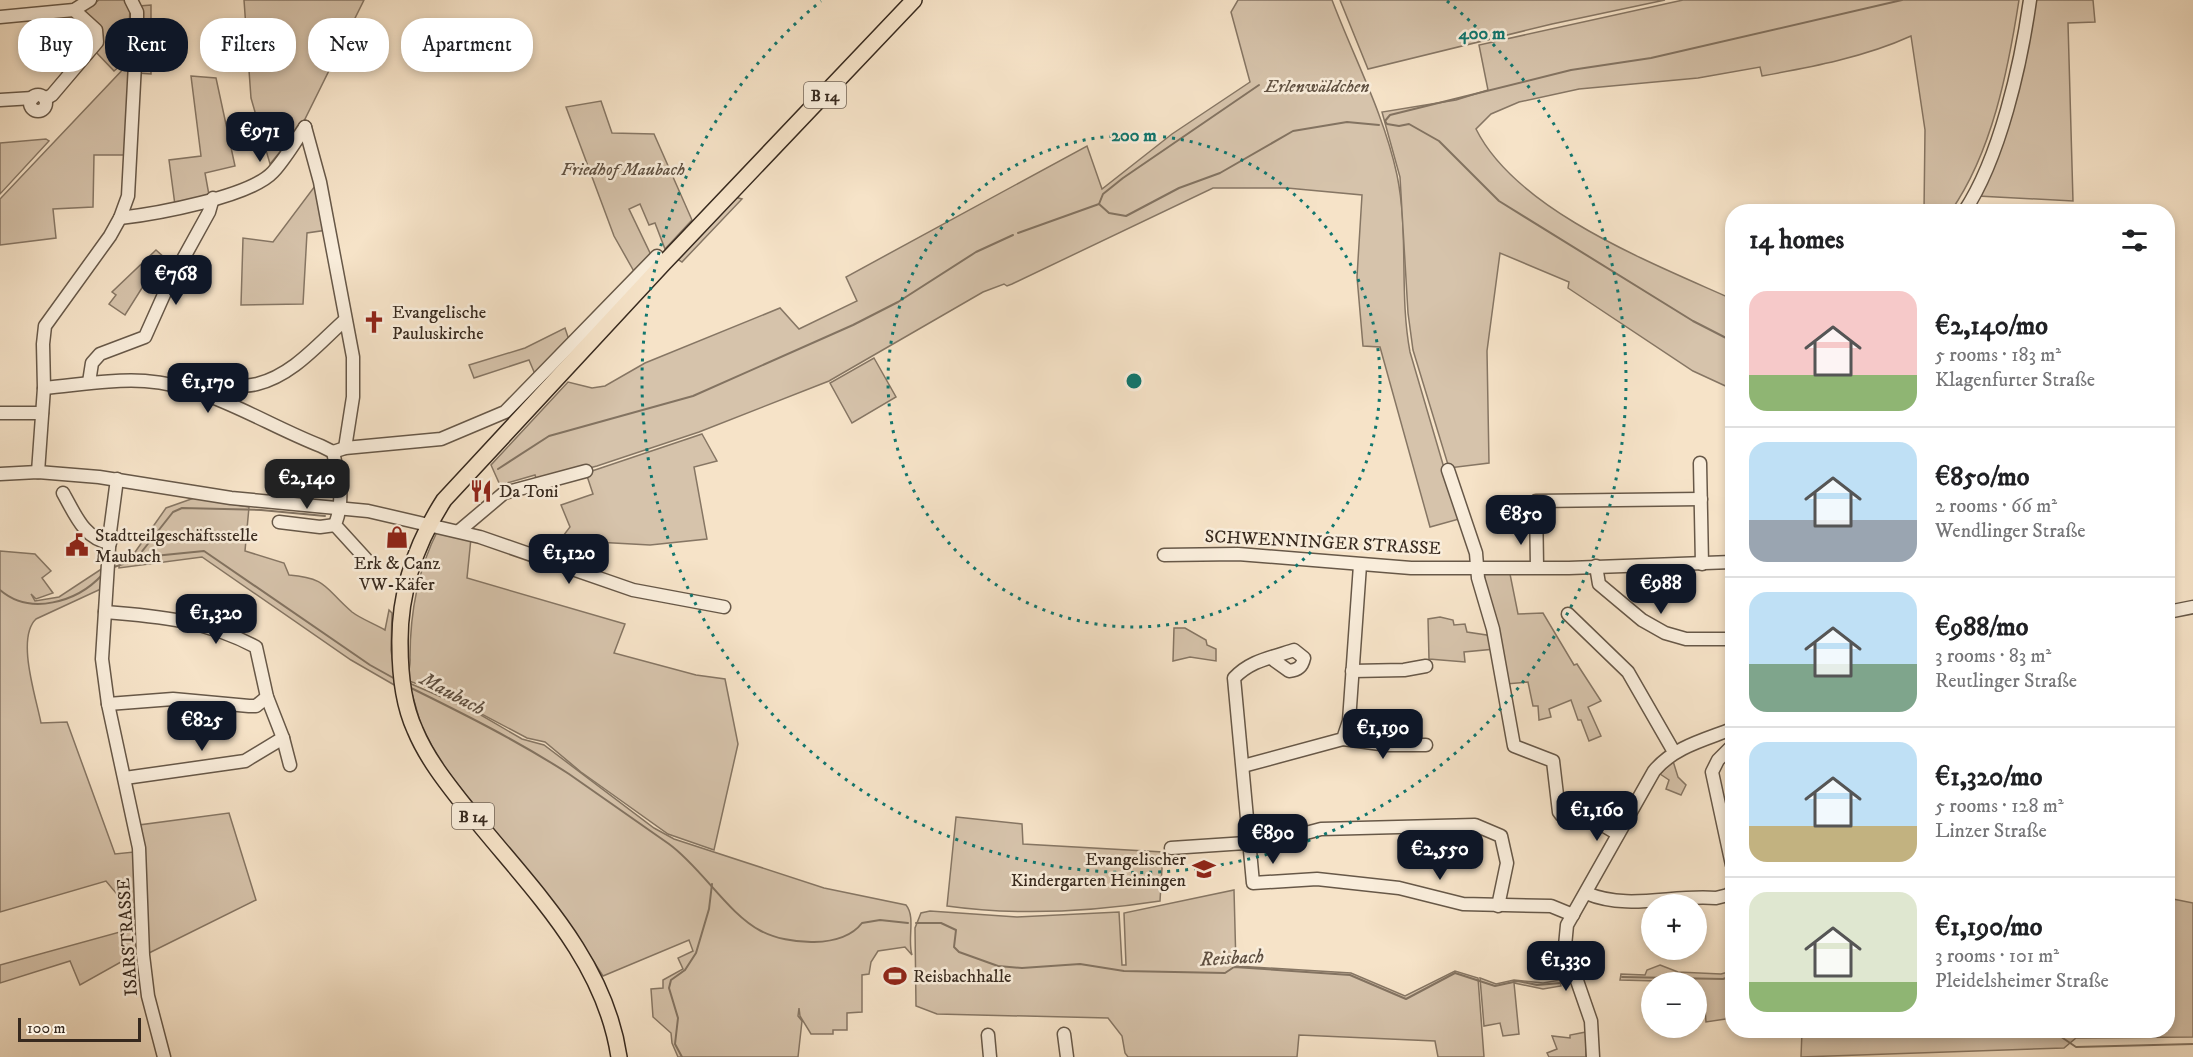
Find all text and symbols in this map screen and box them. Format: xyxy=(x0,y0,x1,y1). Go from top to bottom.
chip: Buy xyxy=(18,18,93,72)
chip: Rent xyxy=(105,18,188,72)
chip: Filters xyxy=(200,18,296,72)
chip: New xyxy=(308,18,389,72)
chip: Apartment xyxy=(401,18,533,72)
text: 400 m xyxy=(1457,23,1506,45)
park label: Erlenwäldchen xyxy=(1264,76,1369,98)
road number: B 14 xyxy=(804,82,846,108)
pin: €971 xyxy=(224,112,296,163)
text: €971 xyxy=(240,119,280,144)
text: 200 m xyxy=(1111,125,1157,147)
park label: Friedhof Maubach xyxy=(561,159,685,181)
text: 14 homes xyxy=(1749,224,1844,257)
icon: filters xyxy=(2118,224,2151,257)
pin: €768 xyxy=(140,255,212,306)
text: €768 xyxy=(155,262,197,287)
place label: Evangelische Pauluskirche xyxy=(392,302,486,345)
church icon: Evangelische Pauluskirche xyxy=(361,309,387,335)
text: €2,140/mo xyxy=(1935,310,2048,343)
icon: home xyxy=(1797,315,1869,387)
text: 5 rooms · 183 m² xyxy=(1935,343,2061,368)
pin: €1,170 xyxy=(159,363,257,414)
text: Klagenfurter Straße xyxy=(1935,368,2095,393)
text: €1,170 xyxy=(181,370,235,395)
centre of rings xyxy=(1124,371,1144,391)
pin: €2,140 xyxy=(258,459,356,510)
text: €850/mo xyxy=(1935,461,2029,494)
text: €2,140 xyxy=(279,466,335,491)
icon: home xyxy=(1797,466,1869,538)
restaurant icon: Da Toni xyxy=(468,478,494,504)
place label: Da Toni xyxy=(499,481,558,503)
text: 2 rooms · 66 m² xyxy=(1935,494,2057,519)
pin: €850 xyxy=(1485,495,1557,546)
text: €850 xyxy=(1500,502,1542,527)
text: Wendlinger Straße xyxy=(1935,519,2086,544)
shop icon: Erk & Canz VW-Käfer xyxy=(384,524,410,550)
place label: Stadtteilgeschäftsstelle Maubach xyxy=(95,525,258,568)
street label: SCHWENNINGER STRASSE xyxy=(1204,526,1442,560)
public building icon: Stadtteilgeschäftsstelle Maubach xyxy=(64,532,90,558)
pin: €1,120 xyxy=(520,534,618,585)
text: €1,120 xyxy=(543,541,595,566)
place label: Erk & Canz VW-Käfer xyxy=(354,553,441,596)
pin: €988 xyxy=(1625,564,1697,615)
text: €988 xyxy=(1640,571,1682,596)
pin: €1,320 xyxy=(167,594,265,645)
text: €1,320 xyxy=(190,601,242,626)
text: €988/mo xyxy=(1935,611,2028,644)
icon: home xyxy=(1797,616,1869,688)
text: 3 rooms · 83 m² xyxy=(1935,644,2051,669)
water label: Maubach xyxy=(414,666,489,722)
text: Reutlinger Straße xyxy=(1935,669,2077,694)
pin: €825 xyxy=(166,701,238,752)
text: €825 xyxy=(181,708,223,733)
pin: €1,190 xyxy=(1334,709,1432,760)
text: €1,190 xyxy=(1357,716,1409,741)
text: €1,320/mo xyxy=(1935,761,2042,794)
icon: home xyxy=(1797,766,1869,838)
pin: €1,160 xyxy=(1548,791,1646,842)
text: 5 rooms · 128 m² xyxy=(1935,794,2064,819)
text: €1,160 xyxy=(1571,798,1623,823)
road number: B 14 xyxy=(452,803,494,829)
pin: €890 xyxy=(1237,814,1309,865)
text: Linzer Straße xyxy=(1935,819,2047,844)
text: €890 xyxy=(1252,821,1294,846)
pin: €2,550 xyxy=(1391,830,1489,881)
text: €2,550 xyxy=(1411,837,1469,862)
place label: Evangelischer Kindergarten Heiningen xyxy=(1011,849,1187,892)
school or university icon: Evangelischer Kindergarten Heiningen xyxy=(1191,856,1217,882)
street label: ISARSTRASSE xyxy=(113,877,143,997)
map controls xyxy=(1641,894,1707,1038)
button: + xyxy=(1641,894,1707,960)
text: €1,190/mo xyxy=(1935,911,2042,944)
icon: home xyxy=(1797,916,1869,988)
pin: €1,330 xyxy=(1517,941,1615,992)
water label: Reisbach xyxy=(1198,944,1265,973)
text: 3 rooms · 101 m² xyxy=(1935,944,2059,969)
text: €1,330 xyxy=(1541,948,1591,973)
sports icon: Reisbachhalle xyxy=(882,963,908,989)
place label: Reisbachhalle xyxy=(913,966,1012,988)
text: Pleidelsheimer Straße xyxy=(1935,969,2109,994)
button: − xyxy=(1641,972,1707,1038)
scale bar xyxy=(18,1015,141,1042)
text: 100 m xyxy=(27,1018,66,1038)

